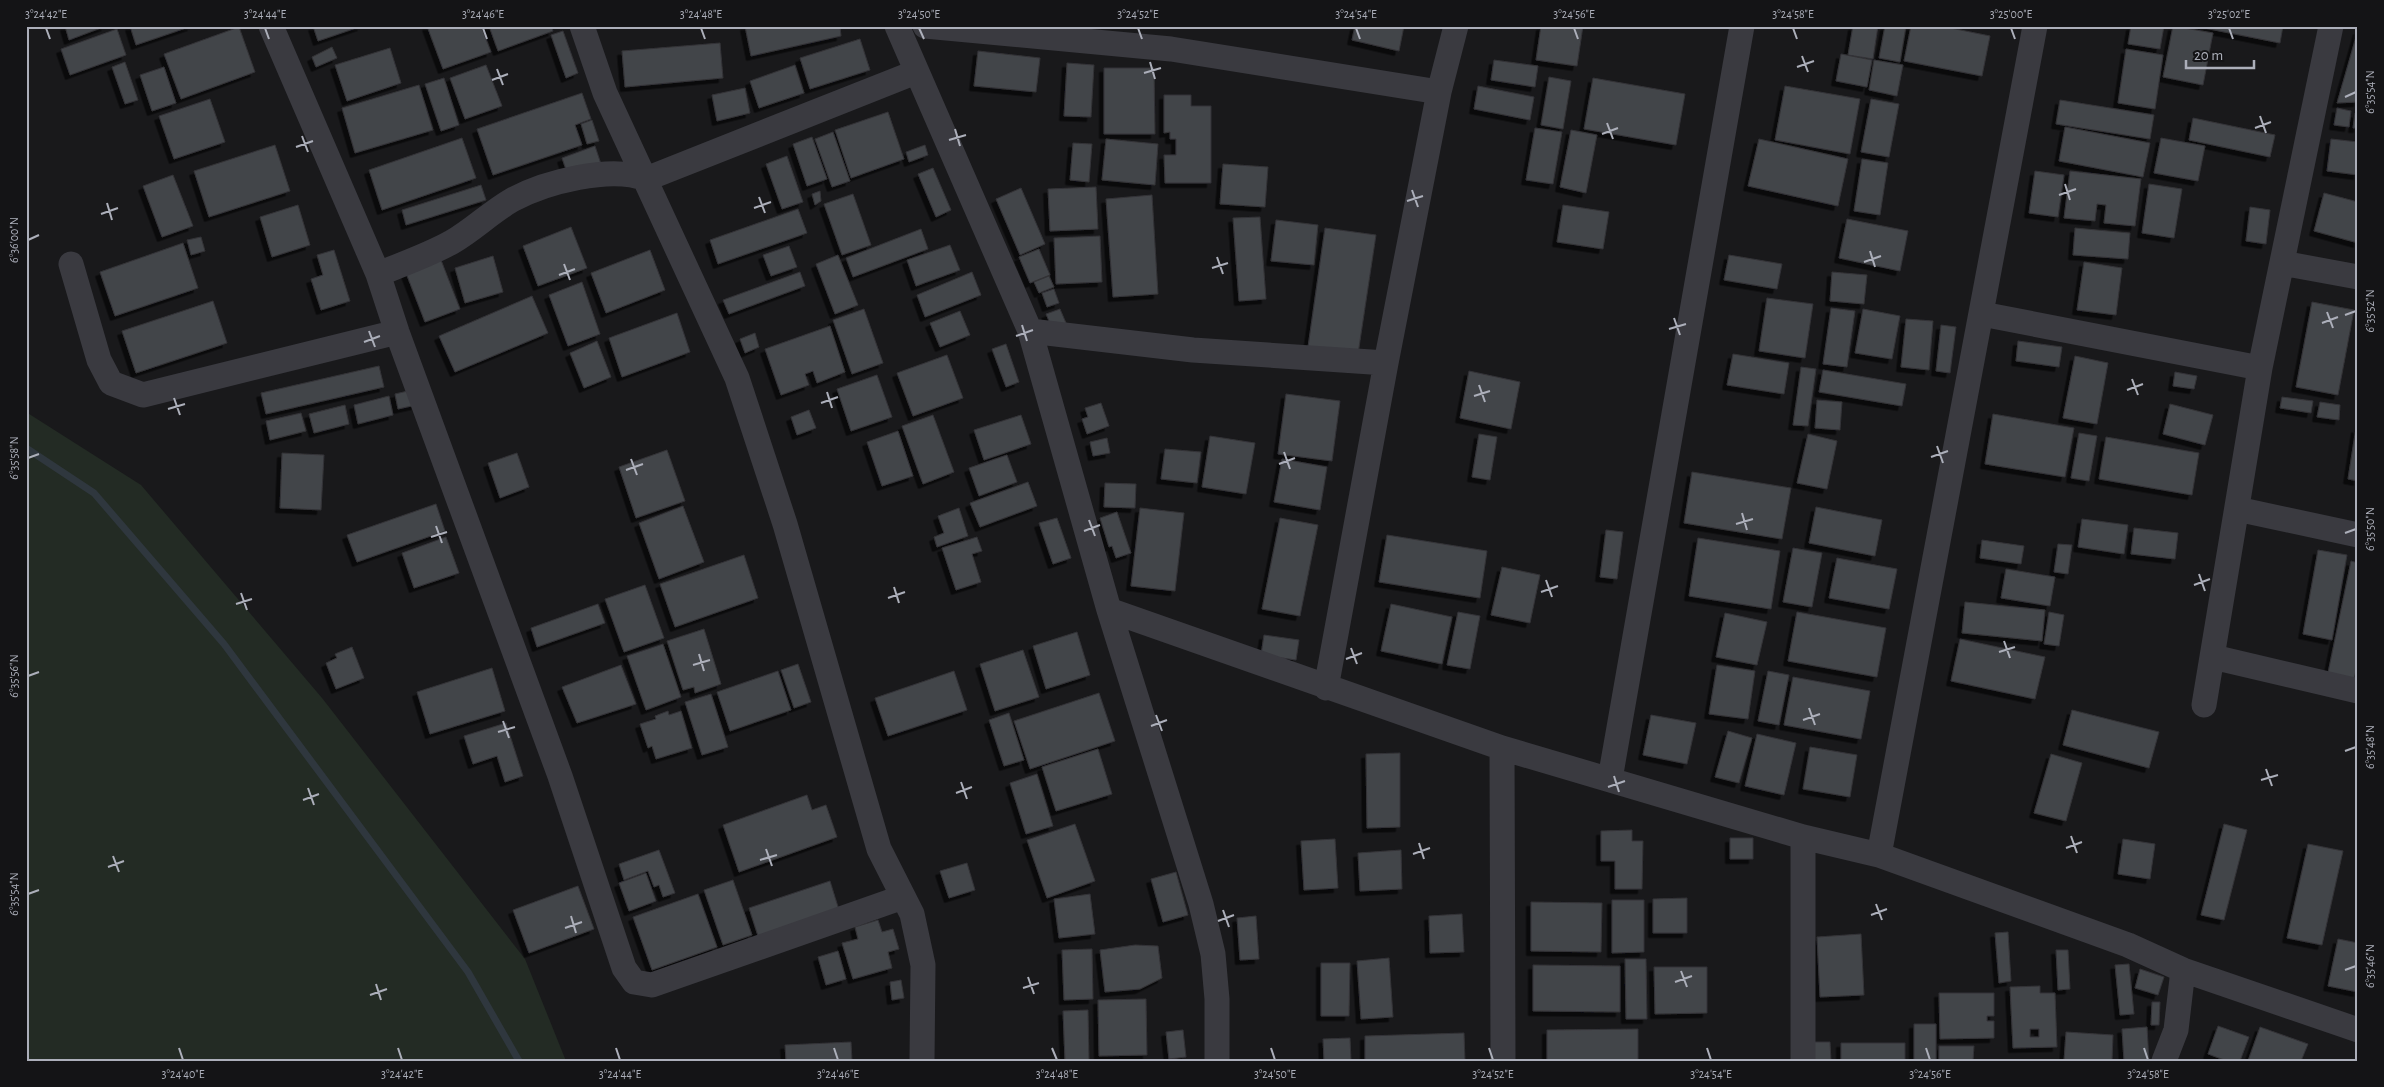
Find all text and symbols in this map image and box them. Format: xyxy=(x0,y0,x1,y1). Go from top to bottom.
text: 3°24'42"E xyxy=(25,8,67,20)
text: 3°24'44"E xyxy=(244,8,286,20)
text: 3°24'46"E xyxy=(462,8,504,20)
text: 3°24'48"E xyxy=(680,8,722,20)
text: 3°24'50"E xyxy=(898,8,940,20)
text: 3°24'52"E xyxy=(1117,8,1159,20)
text: 3°24'54"E xyxy=(1335,8,1377,20)
text: 3°24'56"E xyxy=(1553,8,1595,20)
text: 3°24'58"E xyxy=(1772,8,1814,20)
text: 3°25'00"E xyxy=(1990,8,2033,20)
text: 3°25'02"E xyxy=(2208,8,2250,20)
scale bar xyxy=(2186,38,2254,70)
text: 20 m xyxy=(2194,48,2223,63)
text: 6°35'54"N xyxy=(2364,70,2376,114)
text: 6°36'00"N xyxy=(8,217,20,263)
text: 6°35'52"N xyxy=(2364,289,2376,333)
text: 6°35'58"N xyxy=(8,436,20,480)
text: 6°35'50"N xyxy=(2364,507,2376,551)
text: 6°35'56"N xyxy=(8,654,20,698)
text: 6°35'48"N xyxy=(2364,725,2376,769)
text: 6°35'54"N xyxy=(8,872,20,916)
text: 6°35'46"N xyxy=(2364,944,2376,988)
text: 3°24'40"E xyxy=(162,1068,205,1080)
text: 3°24'42"E xyxy=(381,1068,423,1080)
text: 3°24'44"E xyxy=(599,1068,641,1080)
text: 3°24'46"E xyxy=(817,1068,859,1080)
text: 3°24'48"E xyxy=(1036,1068,1078,1080)
text: 3°24'50"E xyxy=(1254,1068,1296,1080)
text: 3°24'52"E xyxy=(1472,1068,1514,1080)
text: 3°24'54"E xyxy=(1690,1068,1732,1080)
text: 3°24'56"E xyxy=(1909,1068,1951,1080)
text: 3°24'58"E xyxy=(2127,1068,2169,1080)

